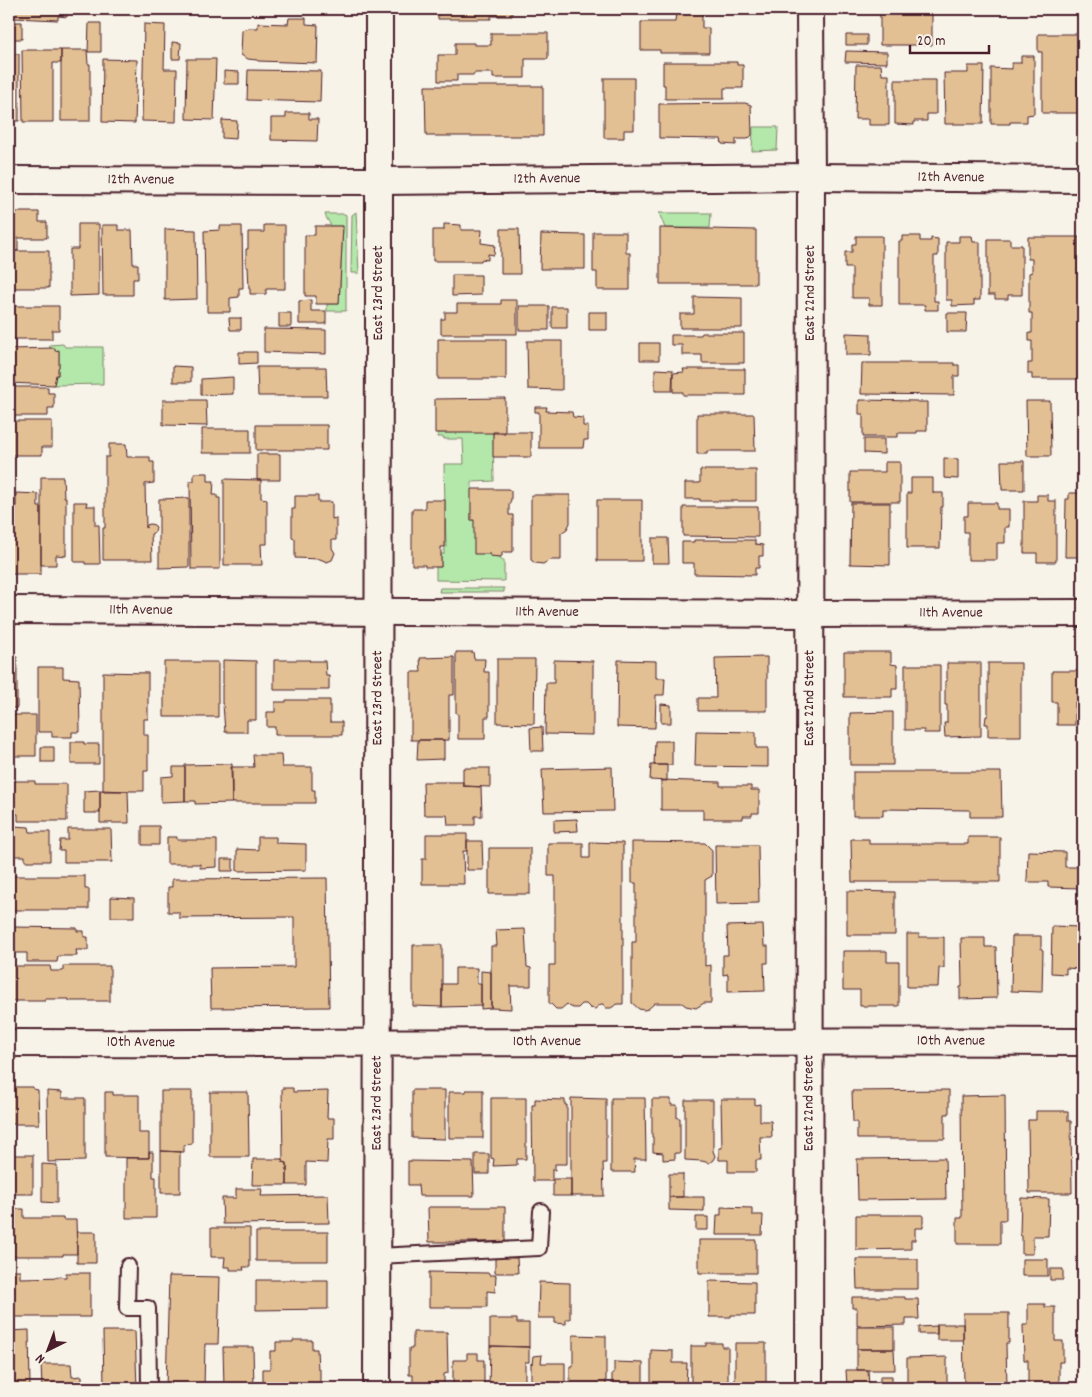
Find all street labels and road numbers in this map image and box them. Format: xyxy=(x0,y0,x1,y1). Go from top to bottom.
street label: 12th Avenue xyxy=(917,167,985,189)
street label: 12th Avenue xyxy=(513,168,581,191)
street label: 12th Avenue xyxy=(108,169,175,191)
street label: East 22nd Street xyxy=(800,244,822,341)
street label: East 23rd Street xyxy=(368,245,390,341)
street label: 11th Avenue xyxy=(109,600,173,622)
street label: 11th Avenue xyxy=(515,602,579,624)
street label: 11th Avenue xyxy=(919,602,983,625)
street label: East 22nd Street xyxy=(799,649,821,746)
street label: East 23rd Street xyxy=(367,650,389,746)
street label: 10th Avenue xyxy=(917,1030,986,1053)
street label: 10th Avenue xyxy=(513,1031,582,1053)
street label: 10th Avenue xyxy=(107,1032,176,1054)
street label: East 22nd Street xyxy=(798,1054,821,1151)
street label: East 23rd Street xyxy=(366,1055,389,1151)

